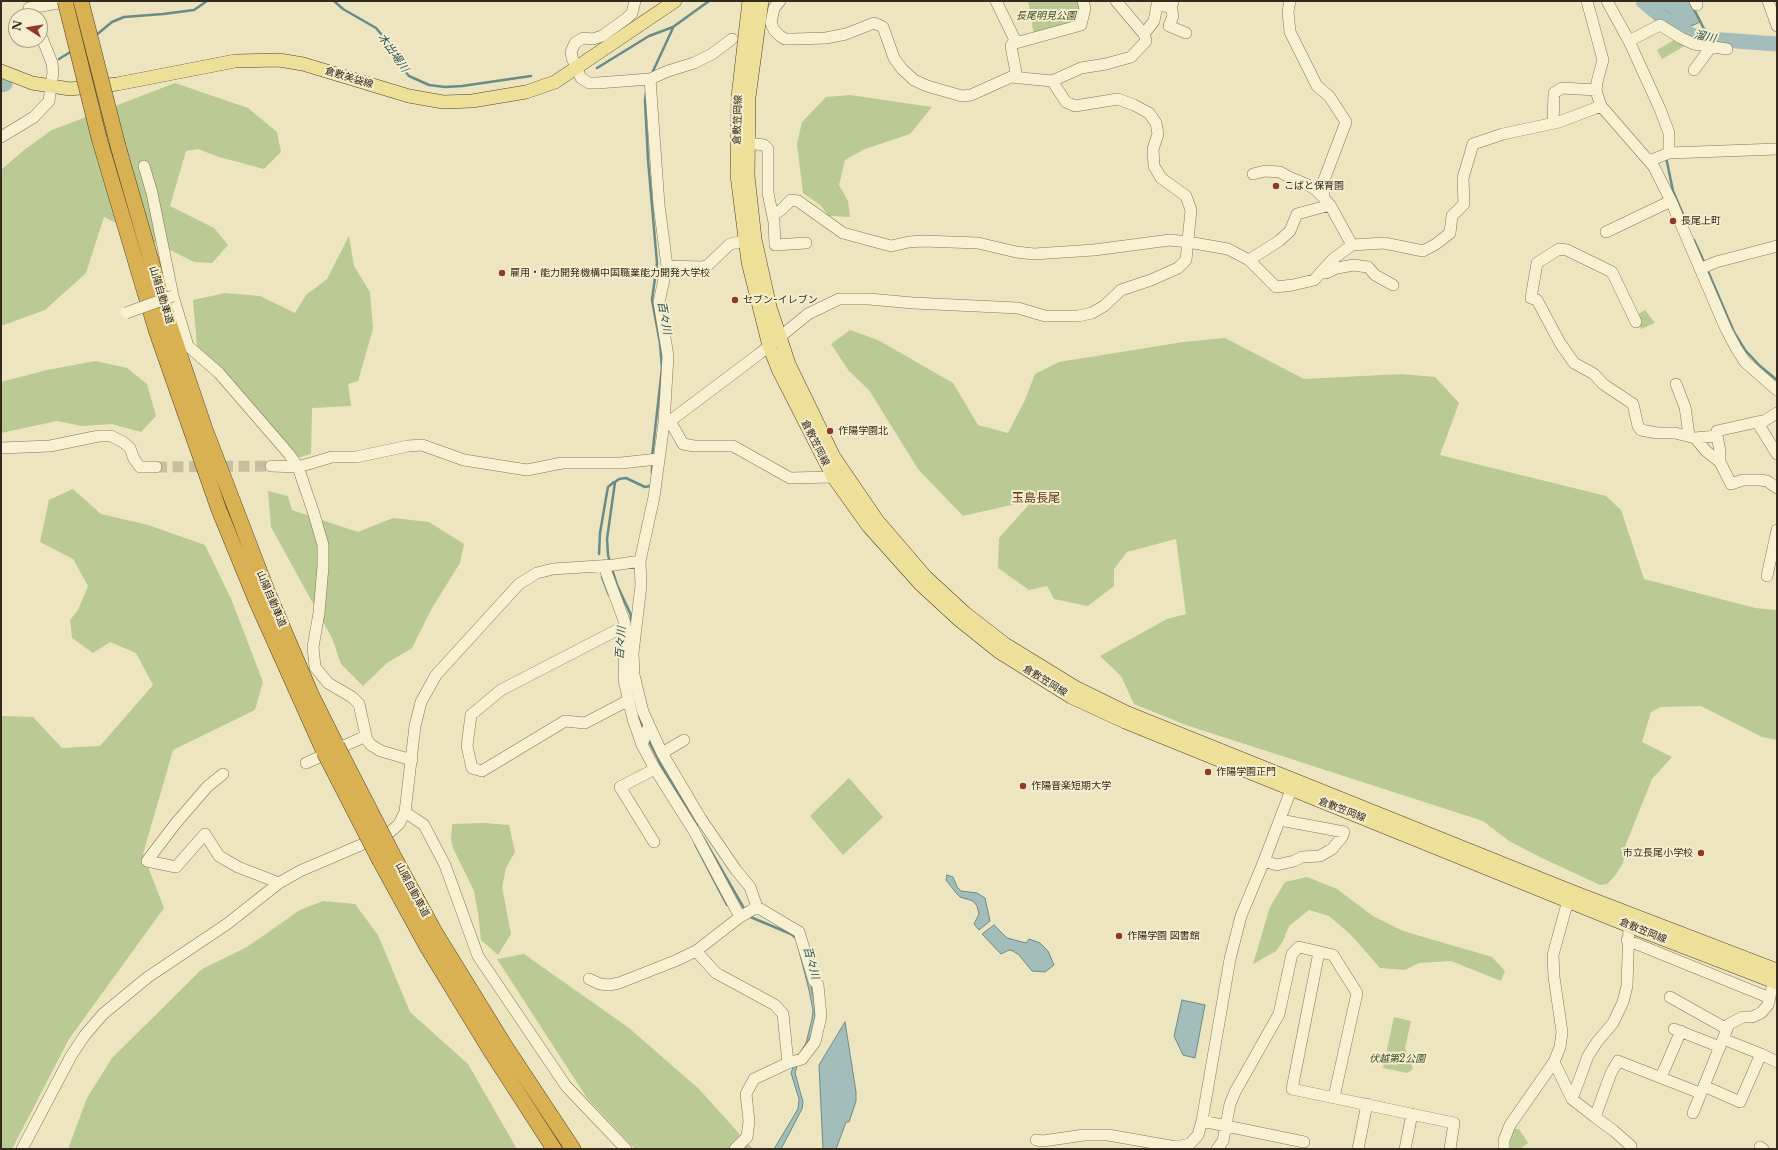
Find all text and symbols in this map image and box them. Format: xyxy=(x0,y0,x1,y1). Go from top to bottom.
north arrow xyxy=(8,8,48,48)
park label: 長尾明見公園 xyxy=(1016,10,1076,22)
text: N xyxy=(9,19,25,32)
water label: 溜川 xyxy=(1693,28,1717,46)
water label: 木出場川 xyxy=(375,31,411,75)
street label: 倉敷美袋線 xyxy=(323,65,375,91)
street label: 倉敷笠岡線 xyxy=(731,95,745,145)
place label: こばと保育園 xyxy=(1284,180,1344,192)
marker: こばと保育園 xyxy=(1271,181,1281,191)
place label: 長尾上町 xyxy=(1681,215,1721,227)
marker: 長尾上町 xyxy=(1668,216,1678,226)
street label: 山陽自動車道 xyxy=(146,265,176,325)
place label: 雇用・能力開発機構中国職業能力開発大学校 xyxy=(510,267,710,279)
marker: 雇用・能力開発機構中国職業能力開発大学校 xyxy=(497,268,507,278)
place label: セブン-イレブン xyxy=(743,294,818,306)
marker: セブン-イレブン xyxy=(730,295,740,305)
water label: 百々川 xyxy=(655,301,673,335)
street label: 倉敷笠岡線 xyxy=(798,418,832,468)
place label: 作陽学園北 xyxy=(838,425,888,437)
marker: 作陽学園北 xyxy=(825,426,835,436)
district label: 玉島長尾 xyxy=(1012,492,1060,506)
street label: 山陽自動車道 xyxy=(254,569,288,629)
water label: 百々川 xyxy=(613,626,629,660)
street label: 倉敷笠岡線 xyxy=(1021,663,1069,699)
place label: 作陽学園正門 xyxy=(1216,766,1276,778)
marker: 作陽学園正門 xyxy=(1203,767,1213,777)
place label: 作陽音楽短期大学 xyxy=(1031,780,1111,792)
marker: 作陽音楽短期大学 xyxy=(1018,781,1028,791)
street label: 倉敷笠岡線 xyxy=(1317,795,1367,825)
place label: 市立長尾小学校 xyxy=(1623,847,1693,859)
marker: 市立長尾小学校 xyxy=(1696,848,1706,858)
street label: 山陽自動車道 xyxy=(393,861,431,919)
street label: 倉敷笠岡線 xyxy=(1618,916,1668,946)
place label: 作陽学園 図書館 xyxy=(1127,930,1200,942)
marker: 作陽学園 図書館 xyxy=(1114,931,1124,941)
water label: 百々川 xyxy=(800,945,822,981)
park label: 伏越第2公園 xyxy=(1369,1053,1425,1065)

